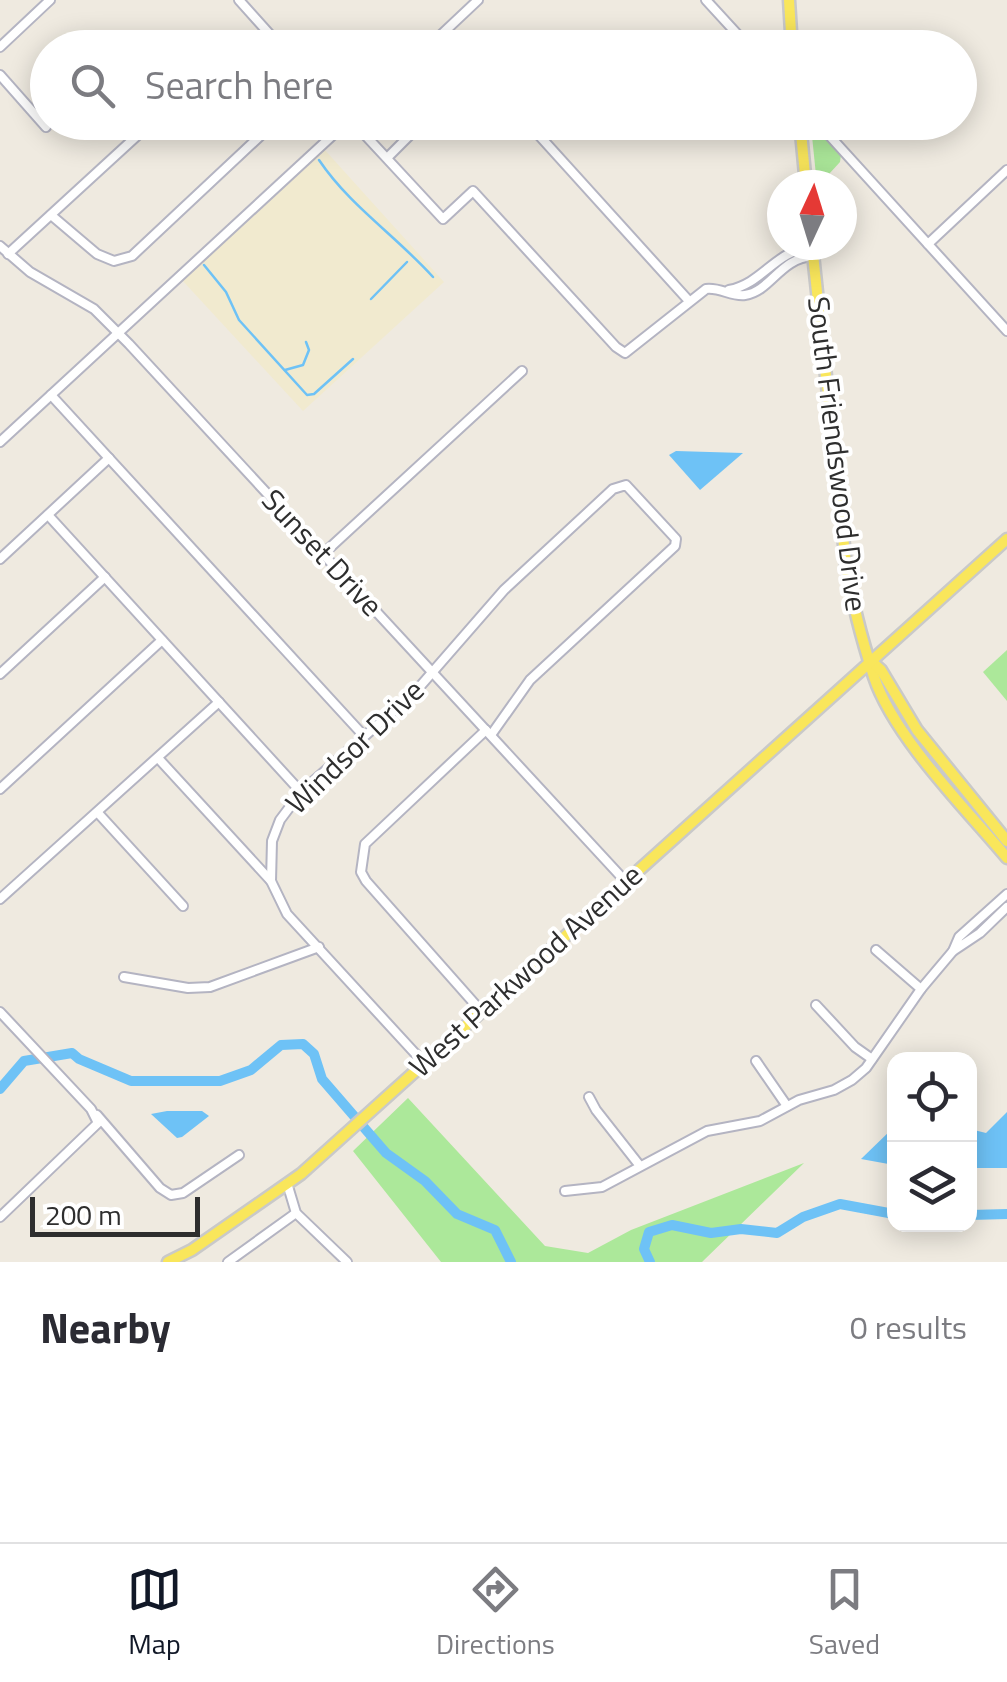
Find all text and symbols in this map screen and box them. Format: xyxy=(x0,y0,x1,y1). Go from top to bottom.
search box xyxy=(30,30,977,140)
text: Search here xyxy=(145,56,333,114)
icon: search xyxy=(65,58,120,113)
north arrow xyxy=(767,170,857,260)
street label: South Friendswood Drive xyxy=(796,294,880,614)
street label: Sunset Drive xyxy=(251,478,394,627)
street label: Windsor Drive xyxy=(274,668,434,824)
street label: West Parkwood Avenue xyxy=(398,853,652,1088)
map controls xyxy=(887,1052,977,1232)
button: locate xyxy=(887,1052,977,1142)
button: layers xyxy=(887,1142,977,1232)
scale bar xyxy=(30,1192,200,1236)
text: 200 m xyxy=(45,1193,122,1236)
text: Nearby xyxy=(40,1295,171,1359)
text: 0 results xyxy=(850,1303,967,1351)
tab: Map xyxy=(127,1562,182,1665)
tab: Directions xyxy=(436,1562,555,1665)
tab: Saved xyxy=(809,1562,880,1665)

